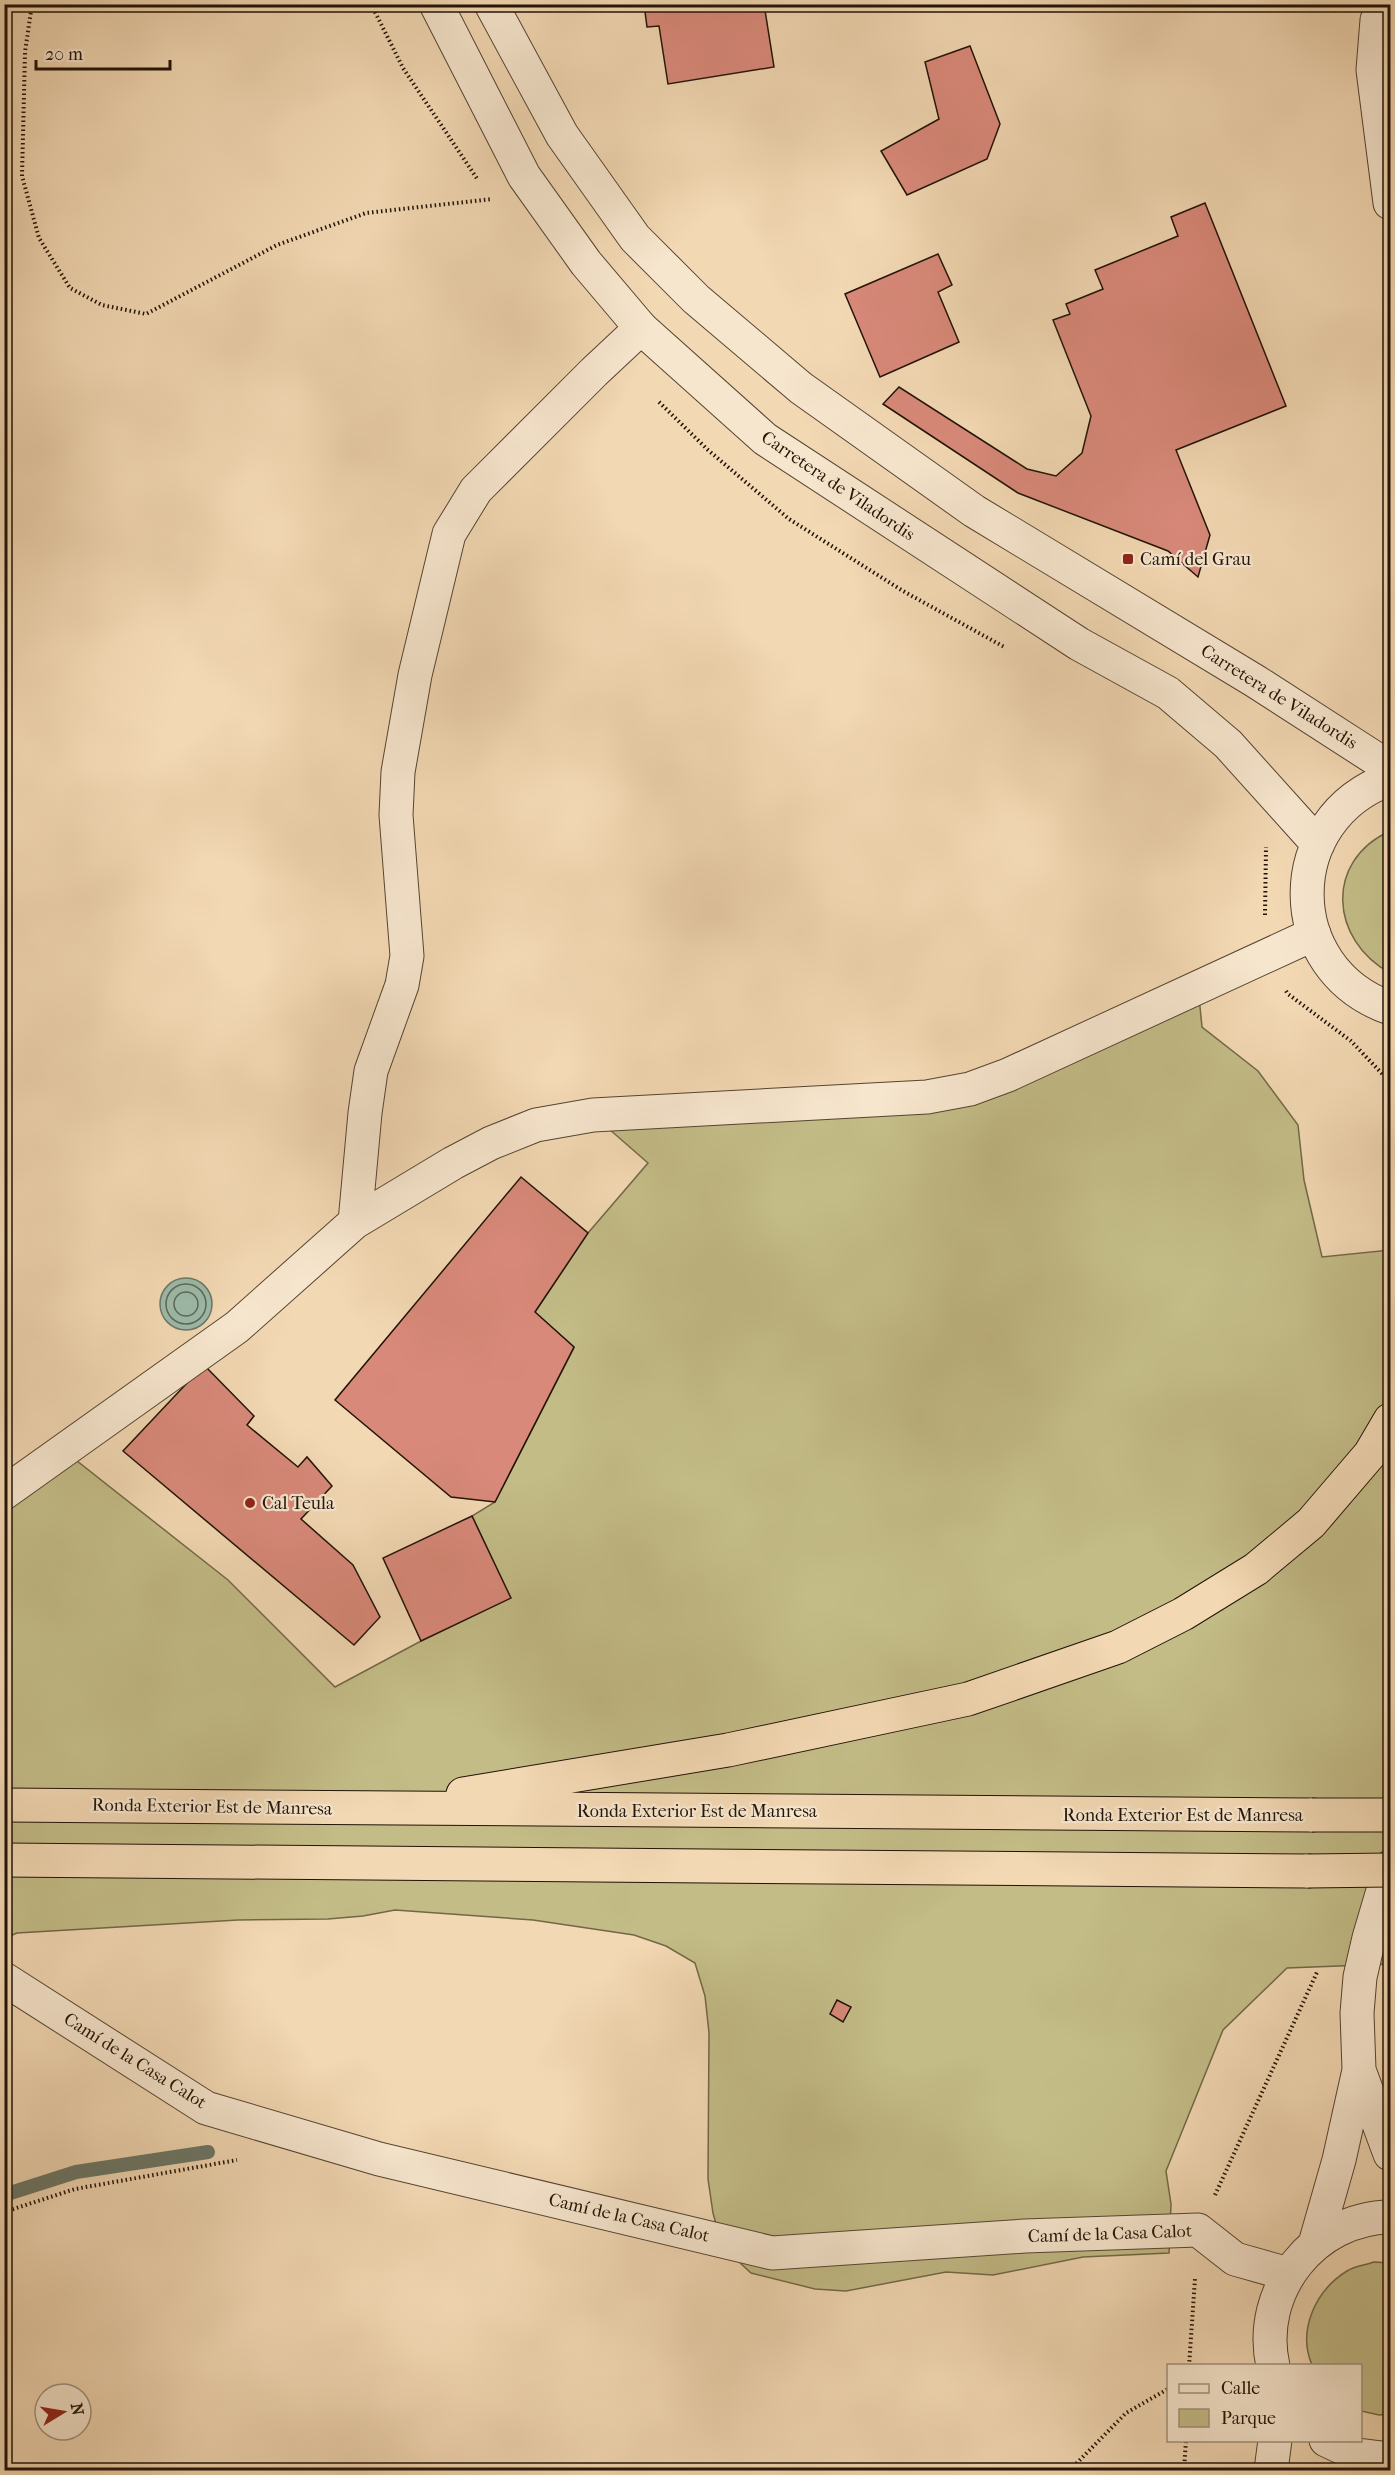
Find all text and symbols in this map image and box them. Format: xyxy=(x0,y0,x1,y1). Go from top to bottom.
scale bar xyxy=(36,33,170,71)
text: 20 m xyxy=(45,44,83,65)
street label: Carretera de Viladordis xyxy=(757,427,919,545)
place label: Camí del Grau xyxy=(1140,549,1251,570)
marker: Camí del Grau xyxy=(1121,552,1135,566)
street label: Carretera de Viladordis xyxy=(1197,640,1361,754)
place label: Cal Teula xyxy=(262,1493,335,1514)
marker: Cal Teula xyxy=(243,1496,257,1510)
street label: Ronda Exterior Est de Manresa xyxy=(92,1794,333,1820)
street label: Ronda Exterior Est de Manresa xyxy=(577,1801,818,1822)
street label: Ronda Exterior Est de Manresa xyxy=(1063,1805,1304,1826)
street label: Camí de la Casa Calot xyxy=(60,2009,211,2114)
street label: Camí de la Casa Calot xyxy=(547,2189,712,2247)
street label: Camí de la Casa Calot xyxy=(1028,2221,1193,2247)
legend xyxy=(1167,2364,1362,2442)
text: Calle xyxy=(1221,2378,1260,2399)
north arrow xyxy=(33,2382,93,2442)
text: N xyxy=(67,2401,88,2418)
text: Parque xyxy=(1221,2408,1276,2429)

